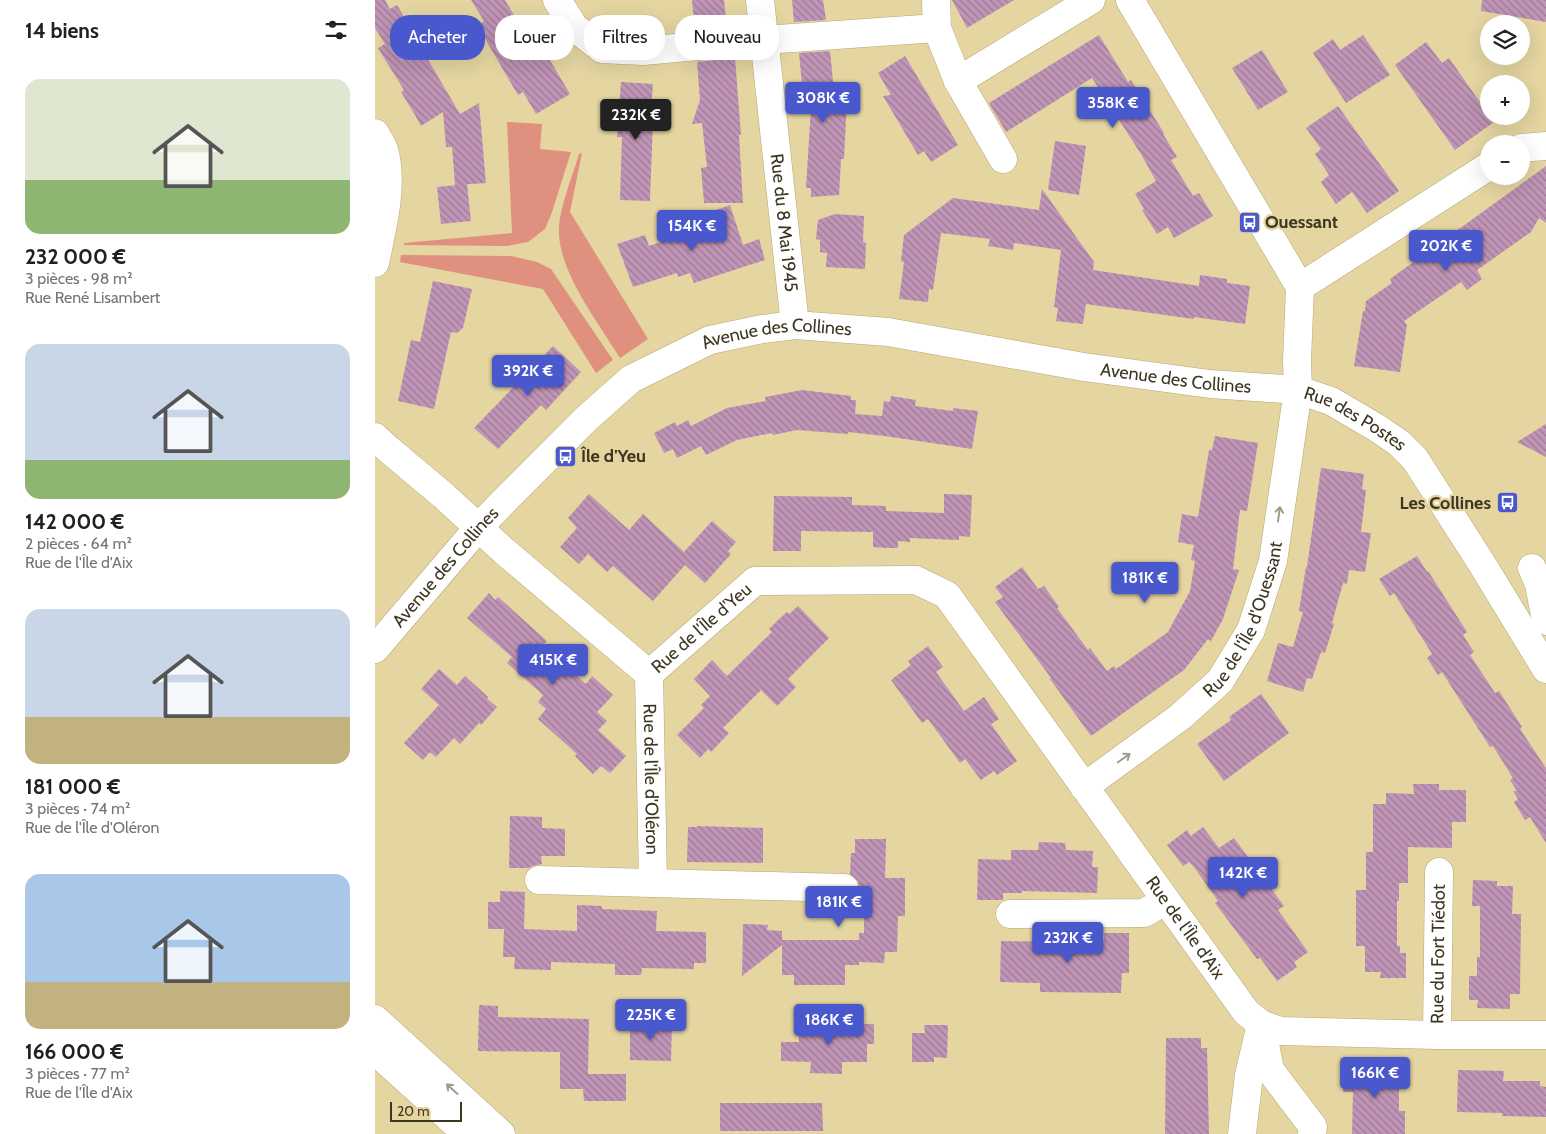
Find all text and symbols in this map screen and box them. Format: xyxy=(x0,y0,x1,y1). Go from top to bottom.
chip: Acheter xyxy=(390,15,485,60)
chip: Louer xyxy=(495,15,574,60)
chip: Filtres xyxy=(584,15,665,60)
chip: Nouveau xyxy=(675,15,779,60)
map controls xyxy=(1480,15,1530,185)
button: layers xyxy=(1480,15,1530,65)
icon: filters xyxy=(322,16,350,44)
text: 14 biens xyxy=(25,18,99,43)
button: + xyxy=(1480,75,1530,125)
pin: 308K € xyxy=(782,82,864,124)
pin: 358K € xyxy=(1072,86,1154,129)
text: 308K € xyxy=(796,88,850,107)
text: 358K € xyxy=(1088,93,1138,112)
pin: 232K € xyxy=(595,98,677,141)
text: 232K € xyxy=(611,105,661,124)
icon: home xyxy=(143,111,233,201)
button: − xyxy=(1480,135,1530,185)
street label: Rue du 8 Mai 1945 xyxy=(766,152,802,293)
pin: 154K € xyxy=(651,210,733,252)
bus stop icon: Ouessant xyxy=(1237,210,1261,234)
place label: Ouessant xyxy=(1265,211,1338,233)
text: 154K € xyxy=(668,216,716,235)
pin: 202K € xyxy=(1405,230,1487,272)
text: 202K € xyxy=(1420,236,1472,255)
text: 232 000 € xyxy=(25,244,126,269)
text: 3 pièces · 98 m² xyxy=(25,269,132,288)
text: Rue René Lisambert xyxy=(25,288,160,307)
street label: Avenue des Collines xyxy=(697,314,852,354)
pin: 392K € xyxy=(487,354,569,397)
street label: Avenue des Collines xyxy=(1099,358,1252,398)
text: 392K € xyxy=(503,361,553,380)
icon: home xyxy=(143,376,233,466)
street label: Rue des Postes xyxy=(1301,382,1411,455)
bus stop icon: Île d'Yeu xyxy=(553,444,577,468)
place label: Île d'Yeu xyxy=(581,445,646,467)
bus stop icon: Les Collines xyxy=(1495,491,1519,515)
place label: Les Collines xyxy=(1400,492,1491,514)
street label: Avenue des Collines xyxy=(387,502,503,632)
one-way arrow xyxy=(1275,507,1285,523)
text: 142 000 € xyxy=(25,509,124,534)
text: 2 pièces · 64 m² xyxy=(25,534,132,553)
street label: Rue de l'Île d'Ouessant xyxy=(1198,540,1287,702)
text: Rue de l'Île d'Aix xyxy=(25,553,133,572)
pin: 181K € xyxy=(1104,562,1186,604)
text: 181K € xyxy=(1122,568,1168,587)
street label: Rue de l'Île d'Yeu xyxy=(647,578,756,678)
icon: home xyxy=(143,641,233,731)
pin: 415K € xyxy=(512,644,594,686)
text: 415K € xyxy=(529,650,577,669)
street label: Rue de l'Île d'Oléron xyxy=(639,703,663,855)
one-way arrow xyxy=(1117,753,1131,763)
text: 181 000 € xyxy=(25,774,121,799)
text: 3 pièces · 74 m² xyxy=(25,799,130,818)
text: Rue de l'Île d'Oléron xyxy=(25,818,159,837)
pin: 142K € xyxy=(1202,856,1284,899)
text: 142K € xyxy=(1219,863,1267,882)
street label: Rue de l'Île d'Aix xyxy=(1141,872,1230,984)
street label: Rue du Fort Tiédot xyxy=(1426,884,1450,1024)
pin: 181K € xyxy=(798,886,880,928)
text: 181K € xyxy=(816,892,862,911)
icon: home xyxy=(143,906,233,996)
pin: 232K € xyxy=(1027,922,1109,964)
text: 232K € xyxy=(1043,928,1093,947)
pin: 225K € xyxy=(610,998,692,1041)
pin: 186K € xyxy=(788,1004,870,1046)
text: 225K € xyxy=(626,1005,676,1024)
text: 186K € xyxy=(805,1010,853,1029)
text: 166 000 € xyxy=(25,1039,124,1064)
pin: 166K € xyxy=(1334,1056,1416,1099)
text: 166K € xyxy=(1351,1063,1399,1082)
text: 3 pièces · 77 m² xyxy=(25,1064,130,1083)
text: Rue de l'Île d'Aix xyxy=(25,1083,133,1102)
one-way arrow xyxy=(445,1083,458,1095)
scale bar xyxy=(390,1099,463,1122)
text: 20 m xyxy=(397,1102,430,1120)

